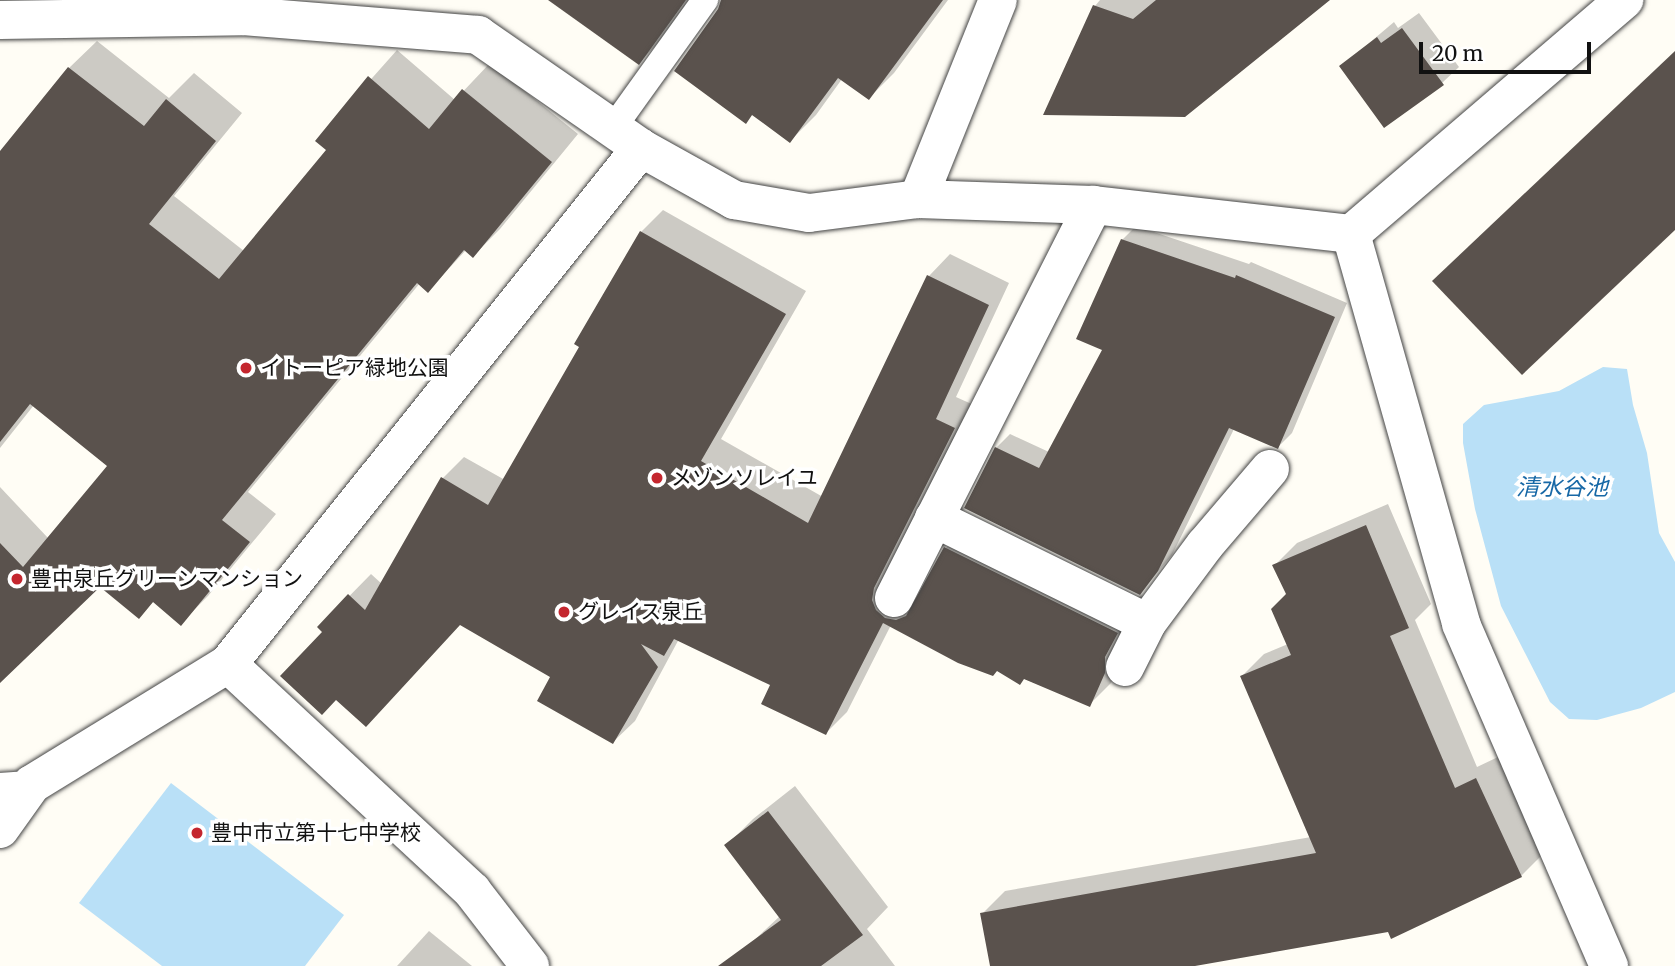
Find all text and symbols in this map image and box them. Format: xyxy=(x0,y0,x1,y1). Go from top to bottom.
scale bar xyxy=(1423,28,1594,72)
text: 20 m xyxy=(1432,40,1483,67)
place label: イトーピア緑地公園 xyxy=(260,355,449,381)
marker: イトーピア緑地公園 xyxy=(238,360,254,376)
place label: メゾンソレイユ xyxy=(671,465,818,491)
marker: メゾンソレイユ xyxy=(649,470,665,486)
water label: 清水谷池 xyxy=(1516,473,1608,501)
place label: 豊中泉丘グリーンマンション xyxy=(31,566,304,592)
marker: 豊中泉丘グリーンマンション xyxy=(9,571,25,587)
place label: グレイス泉丘 xyxy=(578,599,704,625)
marker: グレイス泉丘 xyxy=(556,604,572,620)
place label: 豊中市立第十七中学校 xyxy=(211,820,421,846)
marker: 豊中市立第十七中学校 xyxy=(189,825,205,841)

